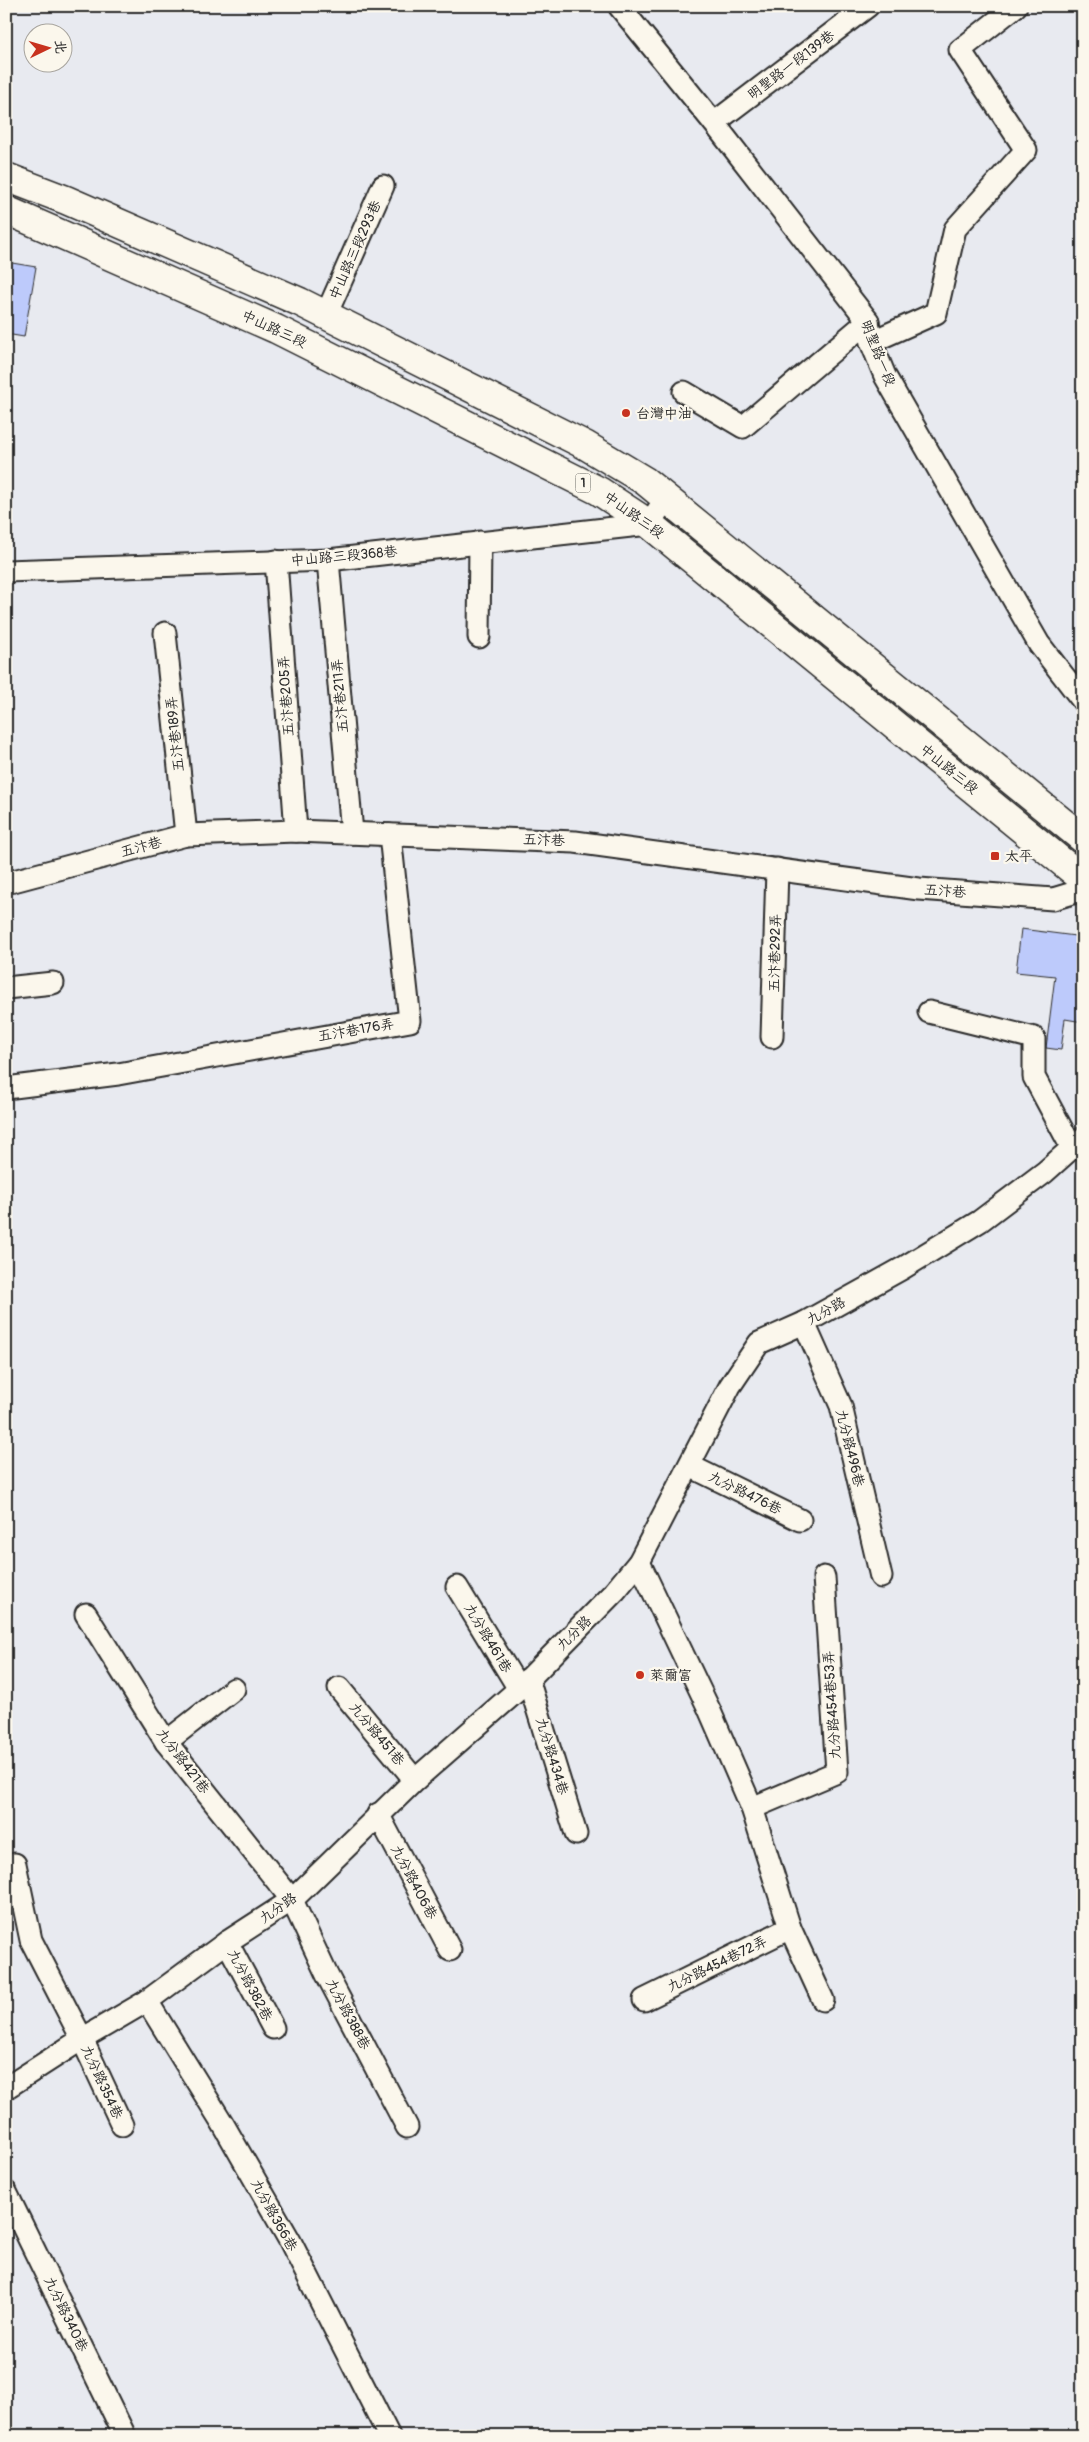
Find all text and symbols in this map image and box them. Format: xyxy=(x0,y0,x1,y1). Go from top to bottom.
north arrow xyxy=(22,22,72,72)
street label: 明聖路一段139巷 xyxy=(744,26,839,103)
text: 北 xyxy=(51,39,70,55)
street label: 中山路三段293巷 xyxy=(326,197,385,302)
street label: 中山路三段 xyxy=(239,307,309,351)
street label: 明聖路一段 xyxy=(857,317,899,389)
place label: 台灣中油 xyxy=(636,405,692,422)
marker: 台灣中油 xyxy=(620,407,632,419)
road number: 1 xyxy=(576,473,590,492)
street label: 中山路三段 xyxy=(600,488,668,542)
street label: 中山路三段368巷 xyxy=(290,543,399,569)
street label: 五汴巷205弄 xyxy=(275,655,297,737)
street label: 五汴巷211弄 xyxy=(328,658,352,734)
street label: 五汴巷189弄 xyxy=(163,695,187,773)
street label: 中山路三段 xyxy=(916,740,982,798)
street label: 五汴巷 xyxy=(523,831,566,849)
street label: 五汴巷 xyxy=(119,833,164,861)
place label: 太平 xyxy=(1005,848,1033,865)
marker: 太平 xyxy=(989,850,1001,862)
street label: 五汴巷 xyxy=(923,881,968,901)
street label: 五汴巷292弄 xyxy=(766,913,784,993)
street label: 五汴巷176弄 xyxy=(317,1015,395,1045)
street label: 九分路 xyxy=(804,1293,848,1329)
street label: 九分路496巷 xyxy=(832,1407,868,1490)
street label: 九分路476巷 xyxy=(705,1468,785,1519)
street label: 九分路461巷 xyxy=(461,1600,516,1677)
street label: 九分路 xyxy=(553,1612,595,1654)
street label: 九分路454巷53弄 xyxy=(820,1650,844,1760)
place label: 萊爾富 xyxy=(650,1667,692,1684)
marker: 萊爾富 xyxy=(634,1669,646,1681)
street label: 九分路451巷 xyxy=(346,1699,409,1770)
street label: 九分路434巷 xyxy=(532,1715,572,1798)
street label: 九分路421巷 xyxy=(153,1725,214,1798)
street label: 九分路406巷 xyxy=(387,1842,441,1923)
street label: 九分路 xyxy=(256,1889,300,1927)
street label: 九分路454巷72弄 xyxy=(664,1932,770,1996)
street label: 九分路382巷 xyxy=(224,1946,276,2025)
street label: 九分路388巷 xyxy=(322,1976,374,2053)
street label: 九分路354巷 xyxy=(77,2042,127,2123)
street label: 九分路366巷 xyxy=(247,2176,301,2255)
street label: 九分路340巷 xyxy=(40,2274,92,2355)

